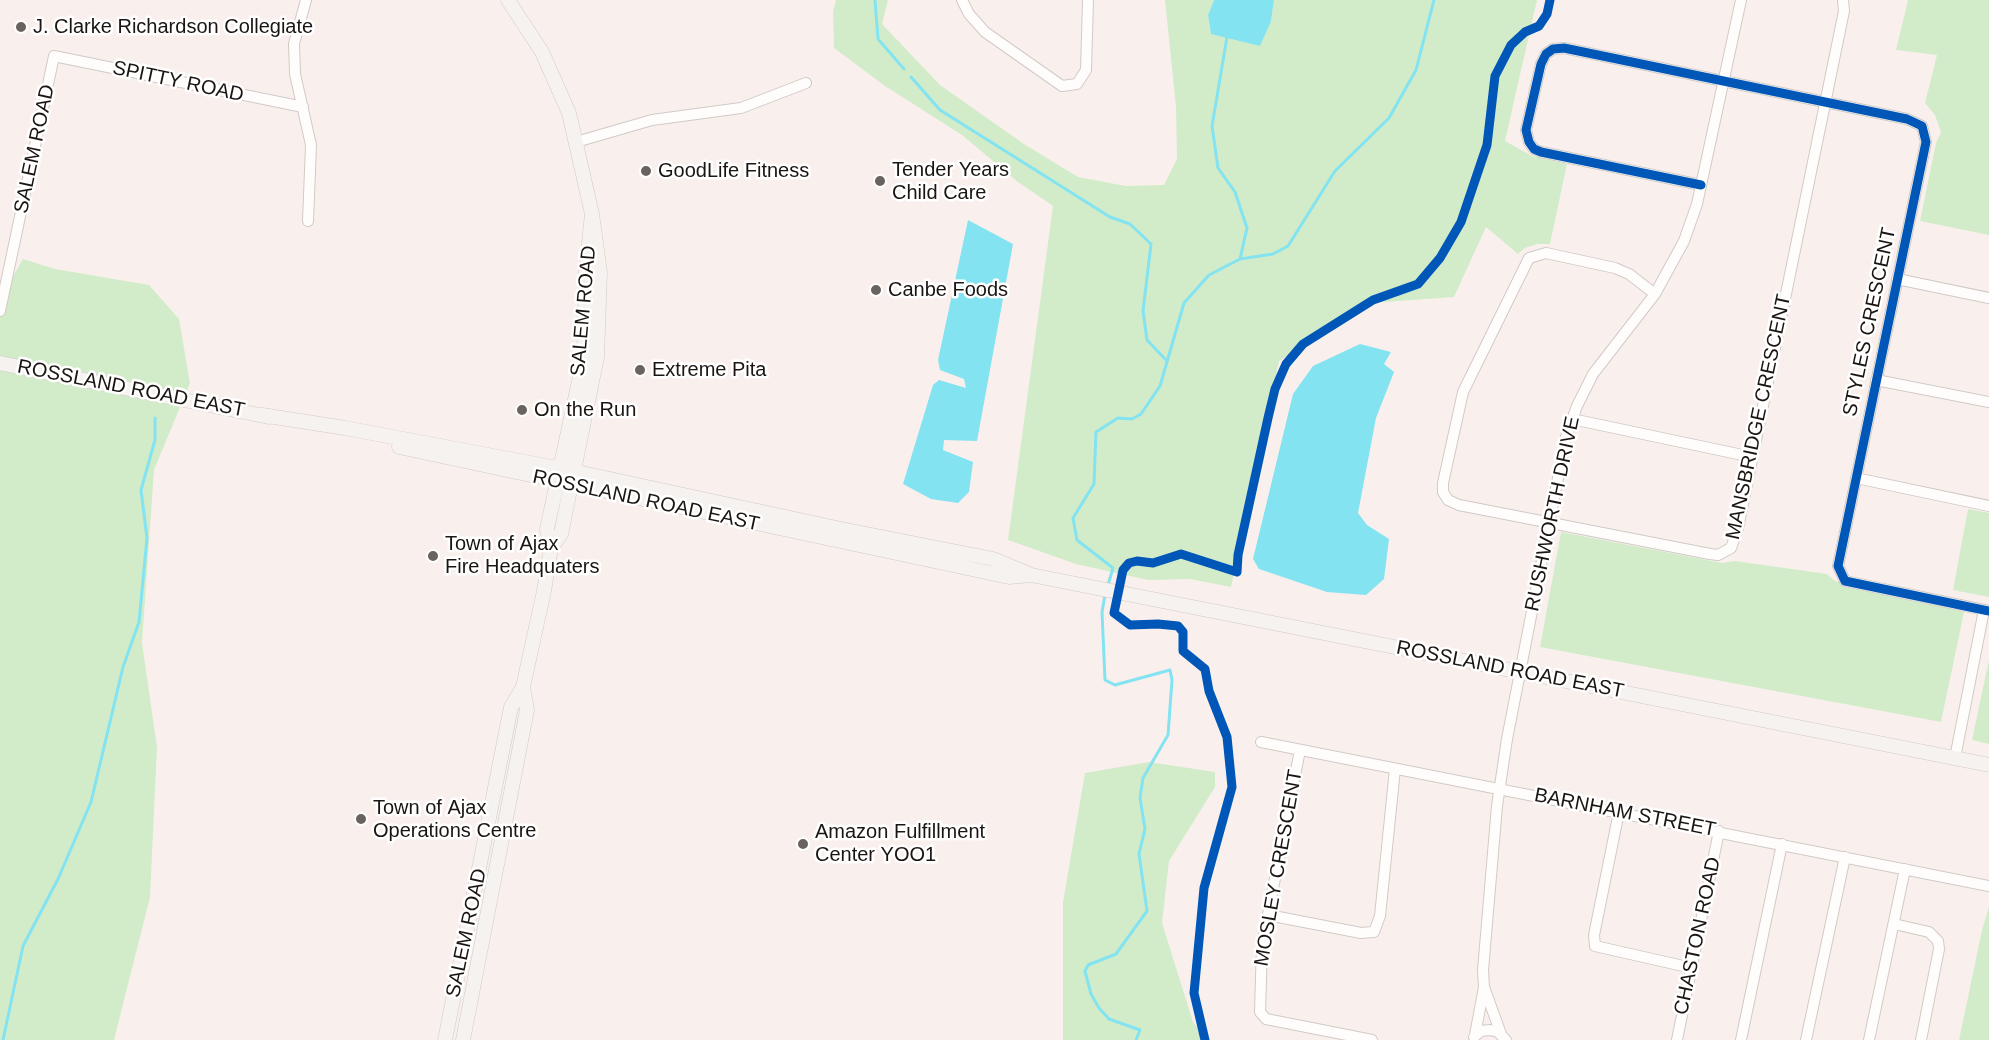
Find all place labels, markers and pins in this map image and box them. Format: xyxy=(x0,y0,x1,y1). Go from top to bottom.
place label: J. Clarke Richardson Collegiate xyxy=(33,15,313,39)
marker: J. Clarke Richardson Collegiate xyxy=(14,20,28,34)
place label: Tender Years Child Care xyxy=(892,158,1009,205)
place label: GoodLife Fitness xyxy=(658,159,809,183)
marker: GoodLife Fitness xyxy=(639,164,653,178)
marker: Tender Years Child Care xyxy=(873,174,887,188)
place label: Canbe Foods xyxy=(888,278,1008,302)
marker: Canbe Foods xyxy=(869,283,883,297)
place label: Extreme Pita xyxy=(652,358,766,382)
marker: Extreme Pita xyxy=(633,363,647,377)
place label: On the Run xyxy=(534,398,636,422)
marker: On the Run xyxy=(515,403,529,417)
place label: Town of Ajax Fire Headquaters xyxy=(445,532,600,579)
marker: Town of Ajax Fire Headquaters xyxy=(426,549,440,563)
place label: Town of Ajax Operations Centre xyxy=(373,796,536,843)
marker: Town of Ajax Operations Centre xyxy=(354,812,368,826)
place label: Amazon Fulfillment Center YOO1 xyxy=(815,820,985,867)
marker: Amazon Fulfillment Center YOO1 xyxy=(796,837,810,851)

